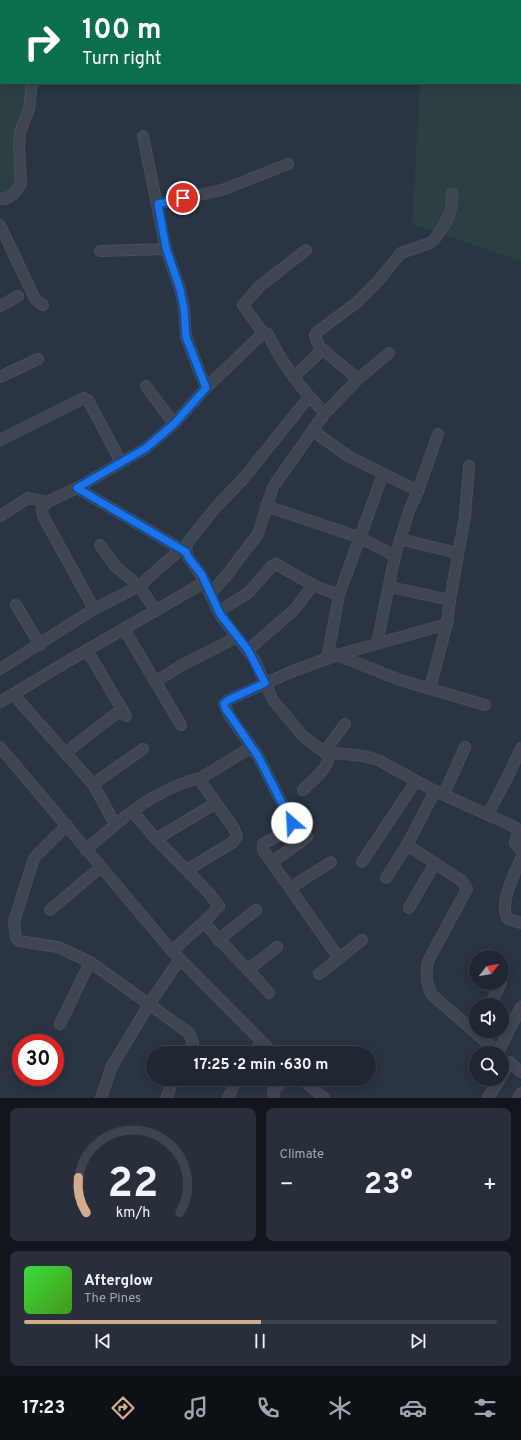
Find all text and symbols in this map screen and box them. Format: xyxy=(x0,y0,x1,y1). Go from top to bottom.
text: 100 m xyxy=(82,13,162,49)
icon: right xyxy=(16,16,68,68)
text: Turn right xyxy=(82,48,162,71)
pin xyxy=(166,181,200,215)
icon: arrive xyxy=(172,187,194,209)
position arrow xyxy=(271,802,313,844)
north arrow xyxy=(469,950,509,990)
map controls xyxy=(469,950,509,1086)
button: sound xyxy=(469,998,509,1038)
speed limit sign: 30 xyxy=(12,1034,64,1086)
button: search xyxy=(469,1046,509,1086)
text: 17:25 · 2 min · 630 m xyxy=(194,1056,328,1075)
text: Climate xyxy=(280,1147,324,1163)
text: 22 xyxy=(107,1158,158,1211)
text: 23° xyxy=(364,1167,413,1204)
text: − xyxy=(280,1172,294,1199)
text: + xyxy=(483,1172,497,1199)
text: km/h xyxy=(115,1203,150,1221)
text: Afterglow xyxy=(84,1272,153,1291)
text: The Pines xyxy=(84,1291,141,1307)
icon: previous xyxy=(92,1330,114,1352)
icon: pause xyxy=(249,1330,271,1352)
icon: next xyxy=(407,1330,429,1352)
icon: directions xyxy=(109,1394,137,1422)
icon: music xyxy=(182,1394,210,1422)
icon: phone xyxy=(254,1394,282,1422)
icon: climate xyxy=(326,1394,354,1422)
icon: car xyxy=(399,1394,427,1422)
icon: filters xyxy=(471,1394,499,1422)
text: 17:23 xyxy=(22,1397,65,1420)

